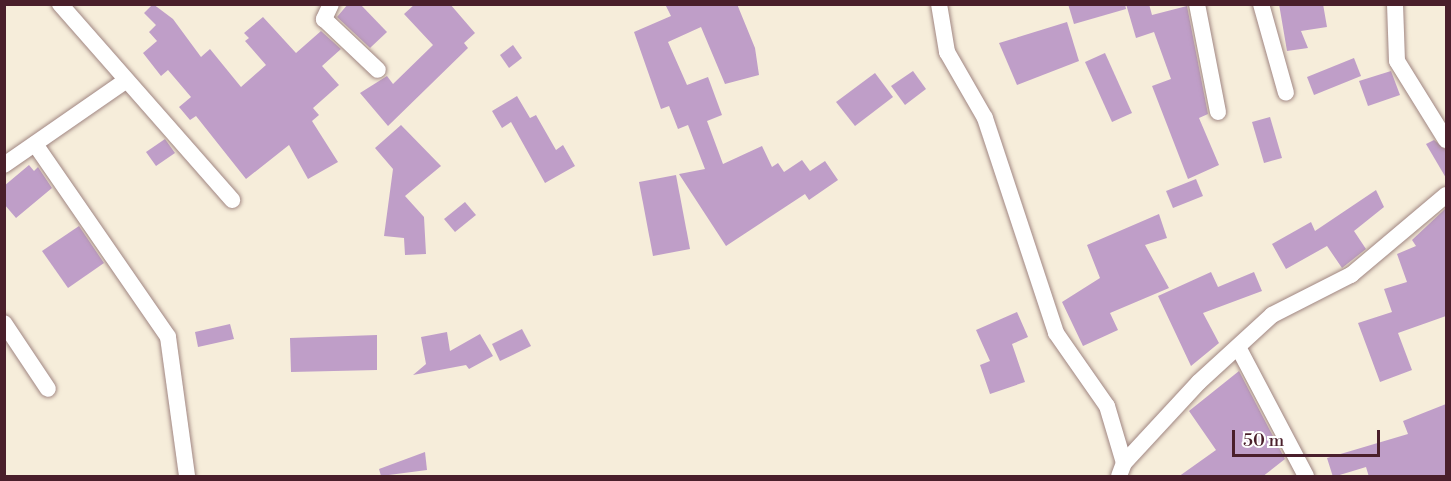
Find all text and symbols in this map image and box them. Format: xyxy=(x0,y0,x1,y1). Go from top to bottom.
scale bar xyxy=(1235,418,1384,456)
text: 50 m xyxy=(1243,429,1284,452)

